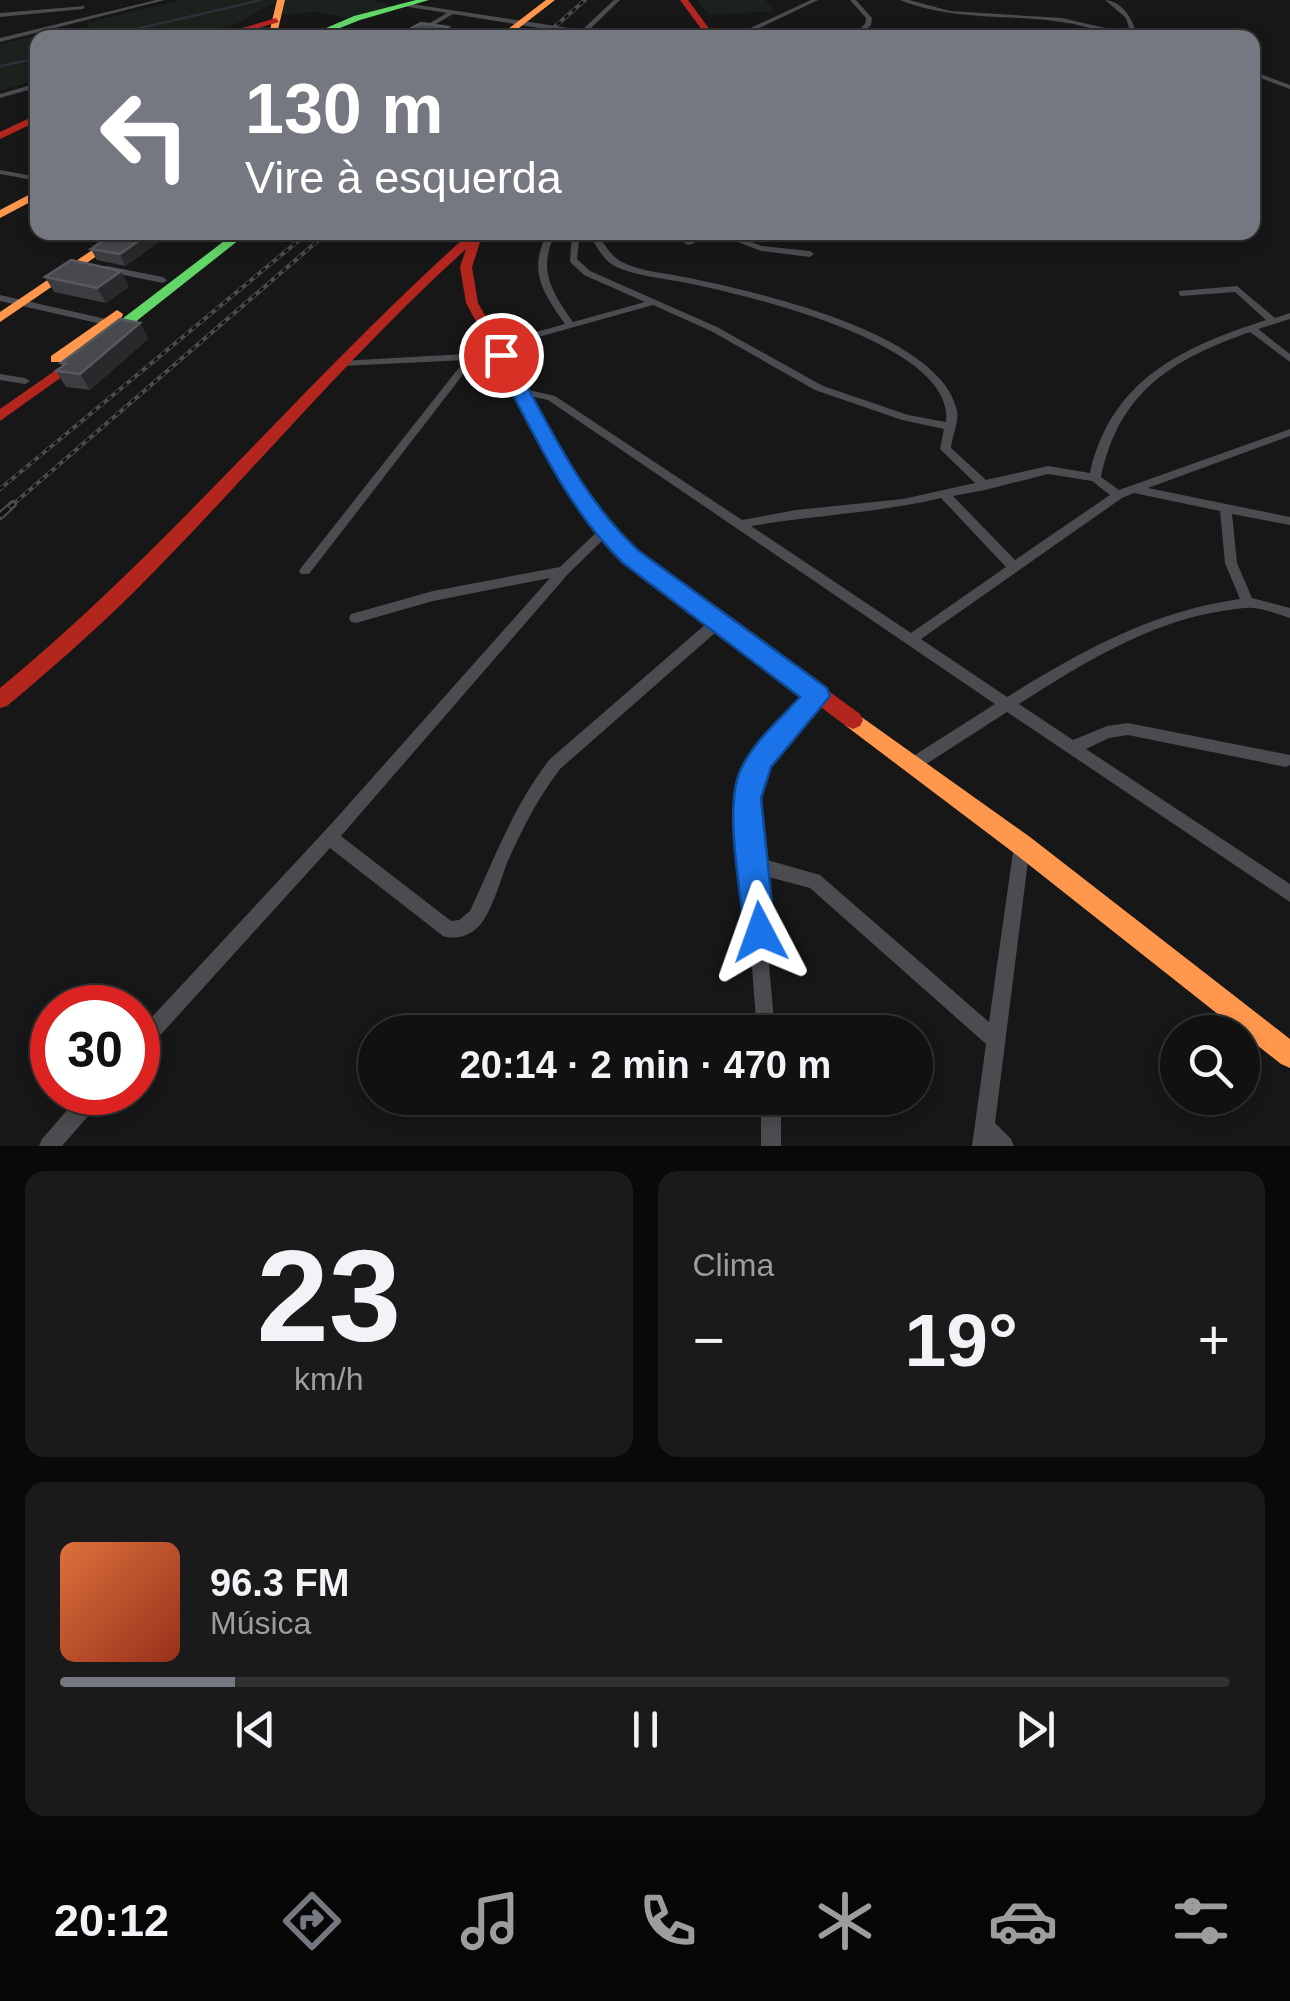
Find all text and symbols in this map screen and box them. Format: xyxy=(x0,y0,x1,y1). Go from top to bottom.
icon: left xyxy=(80,70,210,200)
text: 130 m xyxy=(245,70,443,148)
text: Vire à esquerda xyxy=(245,152,562,203)
pin xyxy=(459,313,544,398)
icon: arrive xyxy=(474,328,529,383)
position arrow xyxy=(708,880,812,984)
speed limit sign: 30 xyxy=(30,985,160,1115)
map controls xyxy=(1160,1015,1260,1115)
button: search xyxy=(1160,1015,1260,1115)
text: 20:14 · 2 min · 470 m xyxy=(460,1044,831,1086)
text: 23 xyxy=(256,1223,401,1369)
text: Clima xyxy=(693,1247,774,1283)
text: 19° xyxy=(905,1298,1018,1382)
text: − xyxy=(693,1309,725,1371)
text: + xyxy=(1198,1309,1230,1371)
text: km/h xyxy=(294,1361,363,1397)
text: 96.3 FM xyxy=(210,1562,349,1604)
text: Música xyxy=(210,1605,311,1641)
icon: previous xyxy=(228,1702,283,1757)
icon: pause xyxy=(618,1702,673,1757)
icon: next xyxy=(1008,1702,1063,1757)
icon: directions xyxy=(277,1886,347,1956)
icon: music xyxy=(455,1886,525,1956)
icon: phone xyxy=(633,1886,703,1956)
icon: climate xyxy=(810,1886,880,1956)
icon: car xyxy=(988,1886,1058,1956)
icon: filters xyxy=(1166,1886,1236,1956)
text: 20:12 xyxy=(54,1895,169,1946)

